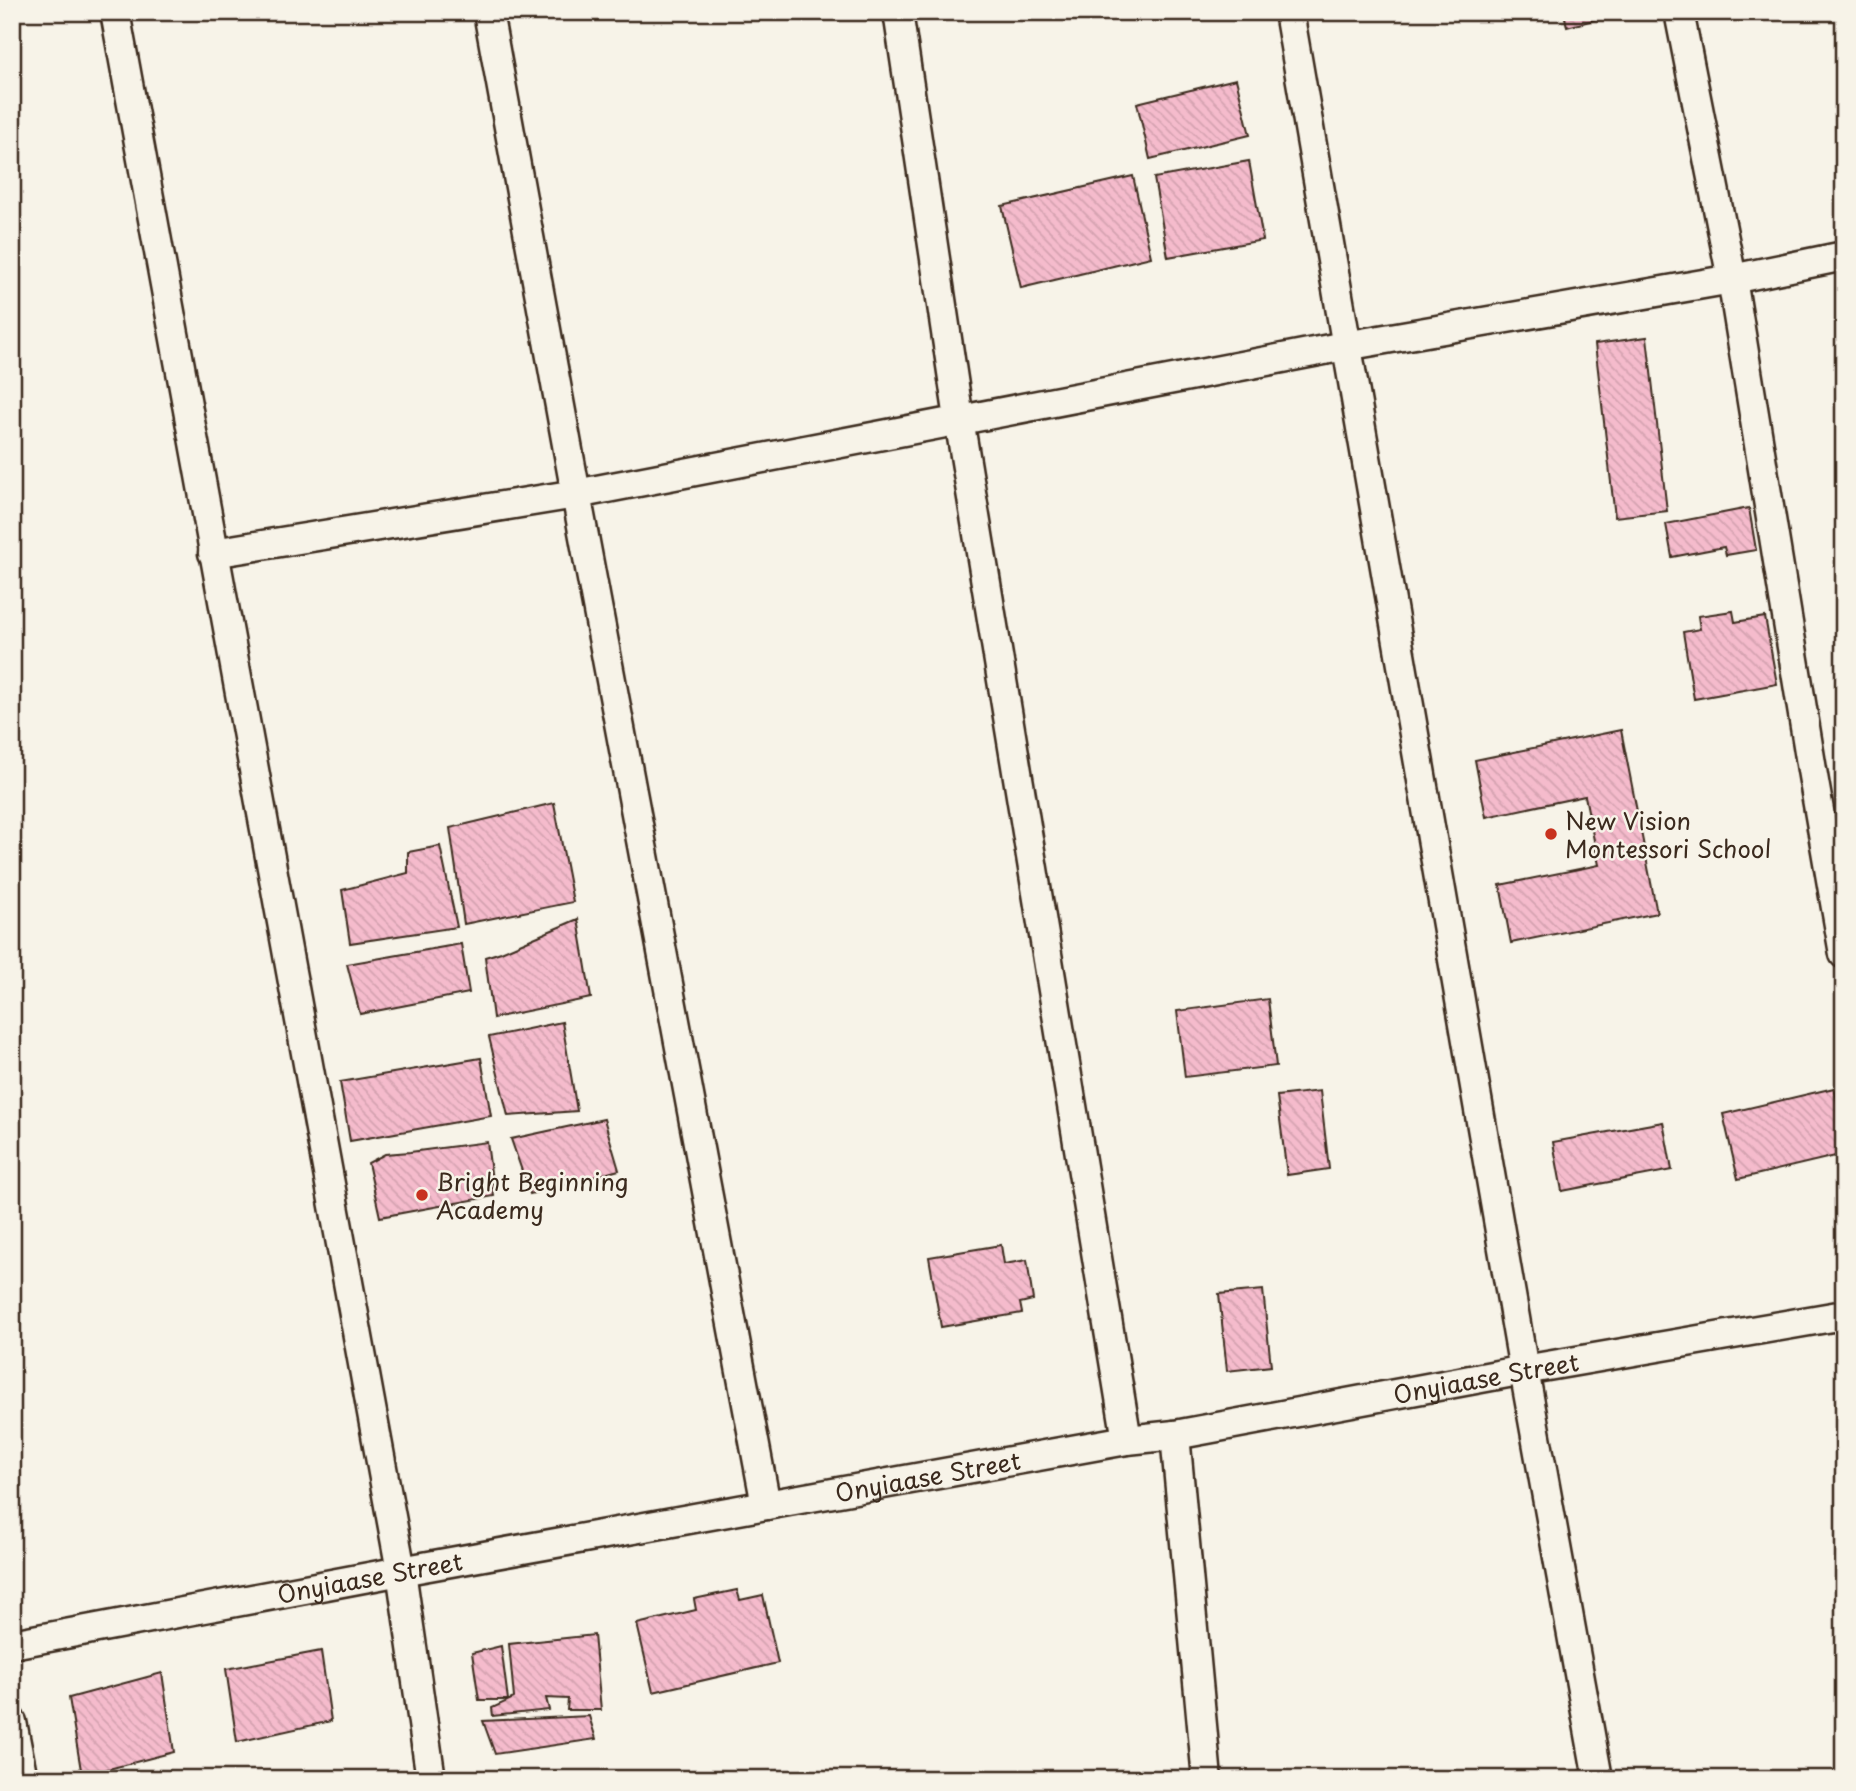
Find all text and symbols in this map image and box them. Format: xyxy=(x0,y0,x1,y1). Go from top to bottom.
place label: New Vision Montessori School xyxy=(1565,802,1771,866)
marker: New Vision Montessori School xyxy=(1543,826,1559,842)
place label: Bright Beginning Academy xyxy=(436,1163,629,1227)
marker: Bright Beginning Academy xyxy=(414,1187,430,1203)
street label: Onyiaase Street xyxy=(1390,1343,1582,1412)
street label: Onyiaase Street xyxy=(832,1442,1024,1510)
street label: Onyiaase Street xyxy=(274,1542,466,1612)

